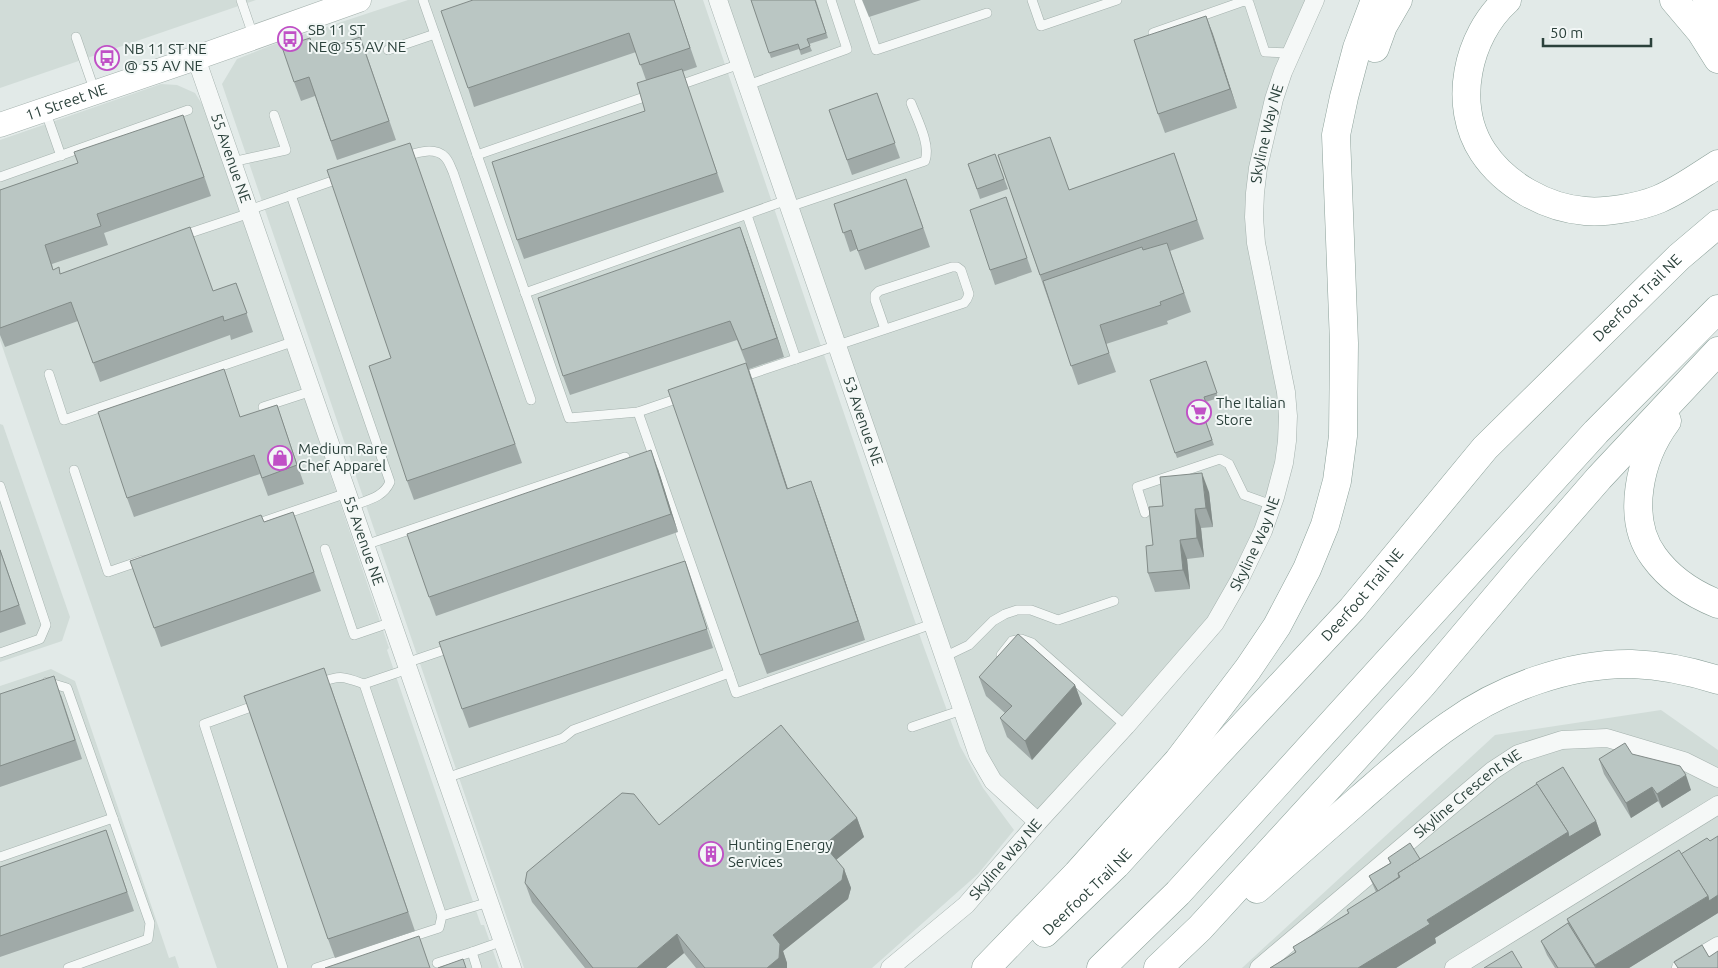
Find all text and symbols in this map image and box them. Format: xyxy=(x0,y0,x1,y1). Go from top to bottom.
scale bar xyxy=(1543,15,1650,47)
place label: SB 11 ST NE@ 55 AV NE xyxy=(308,21,406,55)
text: 50 m xyxy=(1550,24,1583,41)
bus stop icon: SB 11 ST NE@ 55 AV NE xyxy=(277,26,303,52)
place label: NB 11 ST NE @ 55 AV NE xyxy=(124,40,207,74)
bus stop icon: NB 11 ST NE @ 55 AV NE xyxy=(94,45,120,71)
street label: 11 Street NE xyxy=(23,80,109,124)
street label: Skyline Way NE xyxy=(1247,82,1286,184)
street label: 55 Avenue NE xyxy=(208,111,255,205)
street label: Deerfoot Trail NE xyxy=(1589,251,1685,345)
street label: 53 Avenue NE xyxy=(840,374,887,468)
place label: The Italian Store xyxy=(1216,394,1286,428)
supermarket icon: The Italian Store xyxy=(1186,399,1212,425)
place label: Medium Rare Chef Apparel xyxy=(298,440,388,474)
shop icon: Medium Rare Chef Apparel xyxy=(267,445,293,471)
street label: 55 Avenue NE xyxy=(341,494,387,588)
street label: Skyline Way NE xyxy=(1226,494,1283,594)
street label: Deerfoot Trail NE xyxy=(1318,545,1407,644)
street label: Skyline Crescent NE xyxy=(1410,745,1524,841)
street label: Skyline Way NE xyxy=(965,815,1045,903)
place label: Hunting Energy Services xyxy=(728,836,833,870)
building icon: Hunting Energy Services xyxy=(698,841,724,867)
street label: Deerfoot Trail NE xyxy=(1039,845,1135,938)

